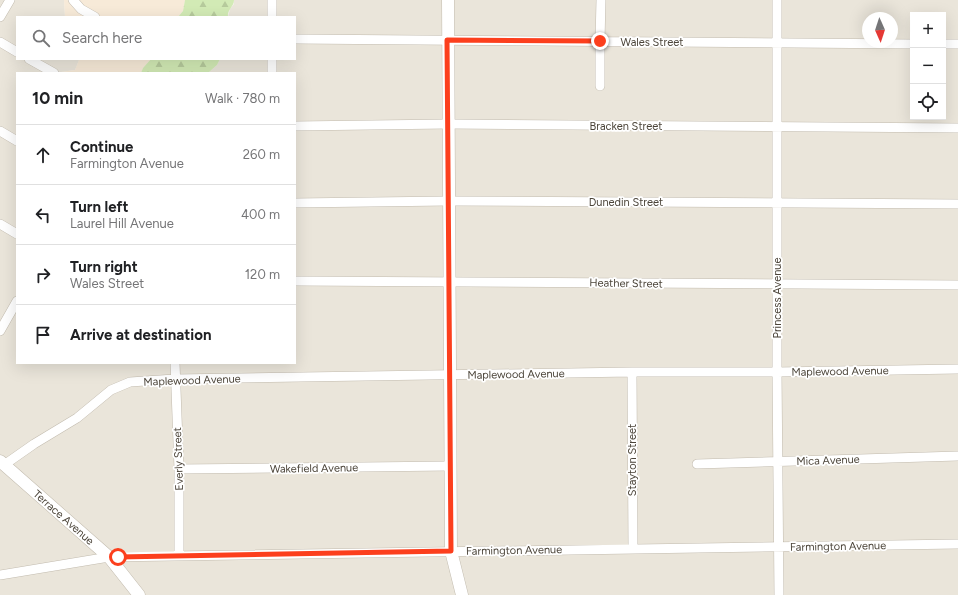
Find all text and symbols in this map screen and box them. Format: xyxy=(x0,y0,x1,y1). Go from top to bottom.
north arrow xyxy=(862,12,898,48)
map controls xyxy=(910,12,946,120)
button: + xyxy=(910,12,946,48)
search box xyxy=(16,16,296,60)
icon: search xyxy=(30,27,52,49)
text: Search here xyxy=(62,29,142,47)
route end xyxy=(591,32,609,50)
street label: Wales Street xyxy=(621,36,683,49)
button: − xyxy=(910,48,946,84)
button: locate xyxy=(910,84,946,120)
text: 10 min xyxy=(32,88,83,108)
text: Walk · 780 m xyxy=(205,91,280,106)
street label: Bracken Street xyxy=(590,120,662,133)
text: Continue xyxy=(70,138,133,156)
icon: ahead xyxy=(32,144,54,166)
text: 260 m xyxy=(243,147,280,162)
text: Farmington Avenue xyxy=(70,156,184,171)
street label: Dunedin Street xyxy=(589,196,663,209)
text: Turn left xyxy=(70,198,128,216)
icon: left xyxy=(32,204,54,226)
text: 400 m xyxy=(241,207,280,222)
text: Laurel Hill Avenue xyxy=(70,216,174,231)
text: Turn right xyxy=(70,258,138,276)
street label: Princess Avenue xyxy=(771,258,784,338)
icon: right xyxy=(32,264,54,286)
text: 120 m xyxy=(245,267,280,282)
text: Wales Street xyxy=(70,276,144,291)
street label: Heather Street xyxy=(589,276,663,291)
icon: arrive xyxy=(32,324,54,346)
text: Arrive at destination xyxy=(70,326,211,344)
street label: Maplewood Avenue xyxy=(791,364,889,379)
street label: Maplewood Avenue xyxy=(467,367,565,382)
street label: Maplewood Avenue xyxy=(143,372,241,389)
street label: Stayton Street xyxy=(626,424,639,496)
street label: Everly Street xyxy=(171,427,186,491)
street label: Mica Avenue xyxy=(796,453,860,468)
street label: Wakefield Avenue xyxy=(270,461,358,476)
street label: Terrace Avenue xyxy=(30,487,96,548)
street label: Farmington Avenue xyxy=(790,539,886,554)
street label: Farmington Avenue xyxy=(466,543,562,558)
route start xyxy=(109,548,127,566)

